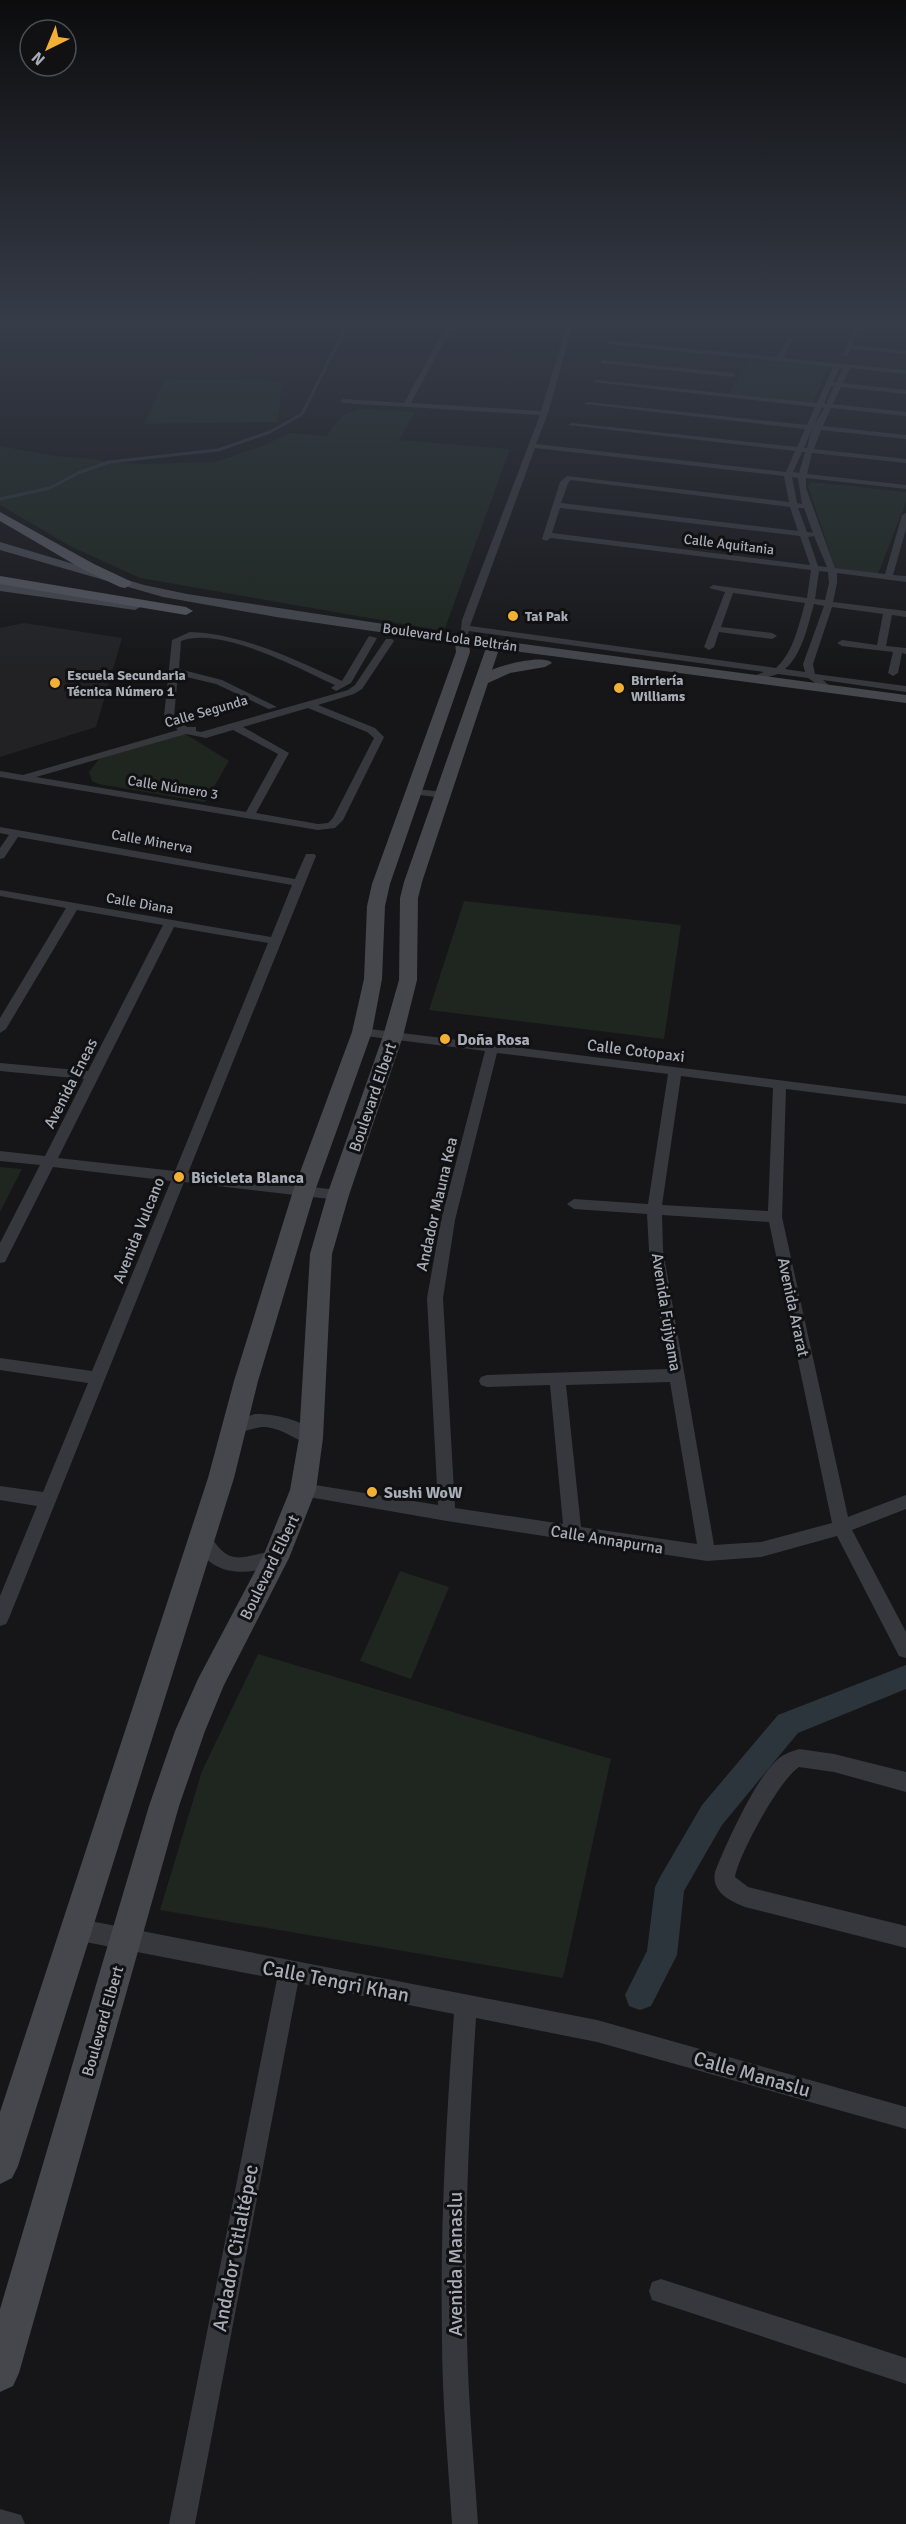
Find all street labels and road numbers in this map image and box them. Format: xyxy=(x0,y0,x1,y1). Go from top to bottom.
street label: Calle Aquitania xyxy=(683,531,775,558)
street label: Boulevard Lola Beltrán xyxy=(382,620,518,655)
street label: Calle Segunda xyxy=(163,692,250,731)
street label: Calle Número 3 xyxy=(126,772,219,803)
street label: Calle Minerva xyxy=(110,826,194,857)
street label: Calle Diana xyxy=(105,889,175,918)
street label: Avenida Eneas xyxy=(40,1035,102,1132)
street label: Calle Cotopaxi xyxy=(586,1035,686,1067)
street label: Boulevard Elbert xyxy=(345,1040,401,1155)
street label: Andador Mauna Kea xyxy=(412,1135,462,1273)
street label: Avenida Vulcano xyxy=(109,1174,169,1286)
street label: Avenida Fujiyama xyxy=(647,1252,685,1373)
street label: Avenida Ararat xyxy=(773,1256,813,1359)
street label: Boulevard Elbert xyxy=(236,1511,304,1623)
street label: Calle Annapurna xyxy=(549,1521,664,1559)
street label: Calle Tengri Khan xyxy=(260,1955,411,2008)
street label: Boulevard Elbert xyxy=(78,1963,128,2079)
street label: Calle Manaslu xyxy=(691,2046,813,2103)
street label: Andador Citlaltépec xyxy=(207,2163,264,2334)
street label: Avenida Manaslu xyxy=(443,2192,468,2336)

